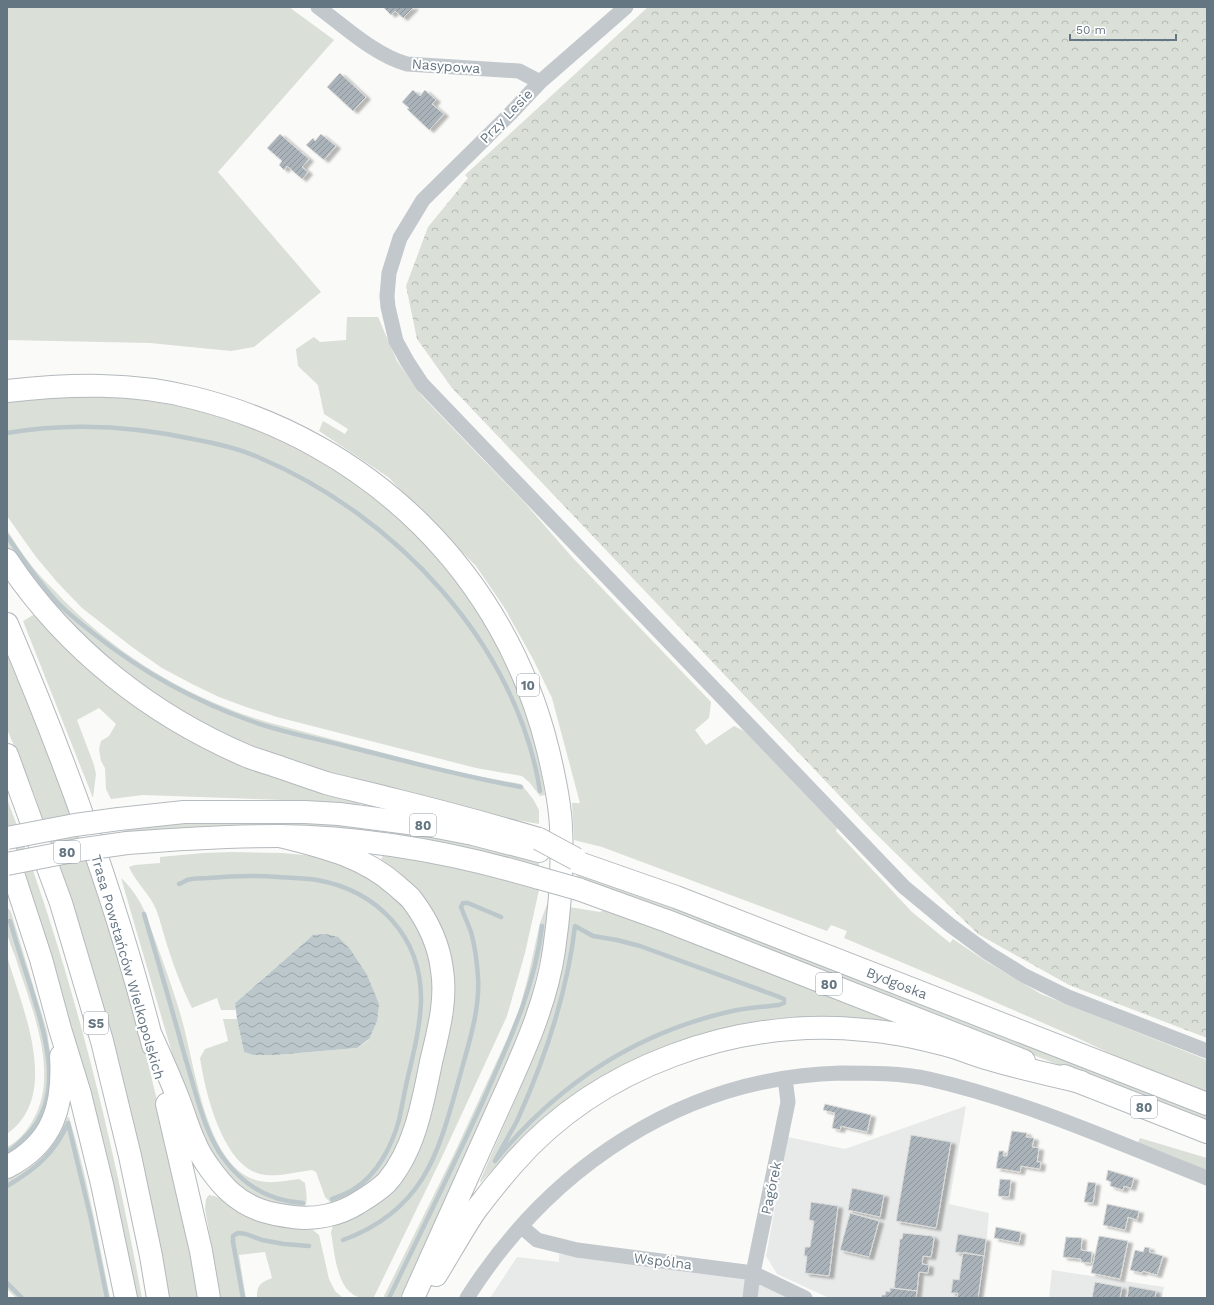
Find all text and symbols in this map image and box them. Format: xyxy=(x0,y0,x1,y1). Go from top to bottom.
scale bar xyxy=(1070,16,1176,42)
text: 50 m xyxy=(1076,23,1106,37)
street label: Nasypowa xyxy=(411,56,481,76)
street label: Przy Lesie xyxy=(476,86,536,146)
road number: 10 xyxy=(517,674,539,696)
road number: 80 xyxy=(410,814,436,836)
road number: 80 xyxy=(54,841,80,863)
street label: Trasa Powstańców Wielkopolskich xyxy=(88,853,168,1081)
street label: Bydgoska xyxy=(864,964,930,1002)
road number: 80 xyxy=(816,973,842,995)
road number: S5 xyxy=(84,1012,108,1034)
road number: 80 xyxy=(1131,1096,1157,1118)
street label: Pagórek xyxy=(758,1160,784,1216)
street label: Wspólna xyxy=(633,1249,693,1273)

